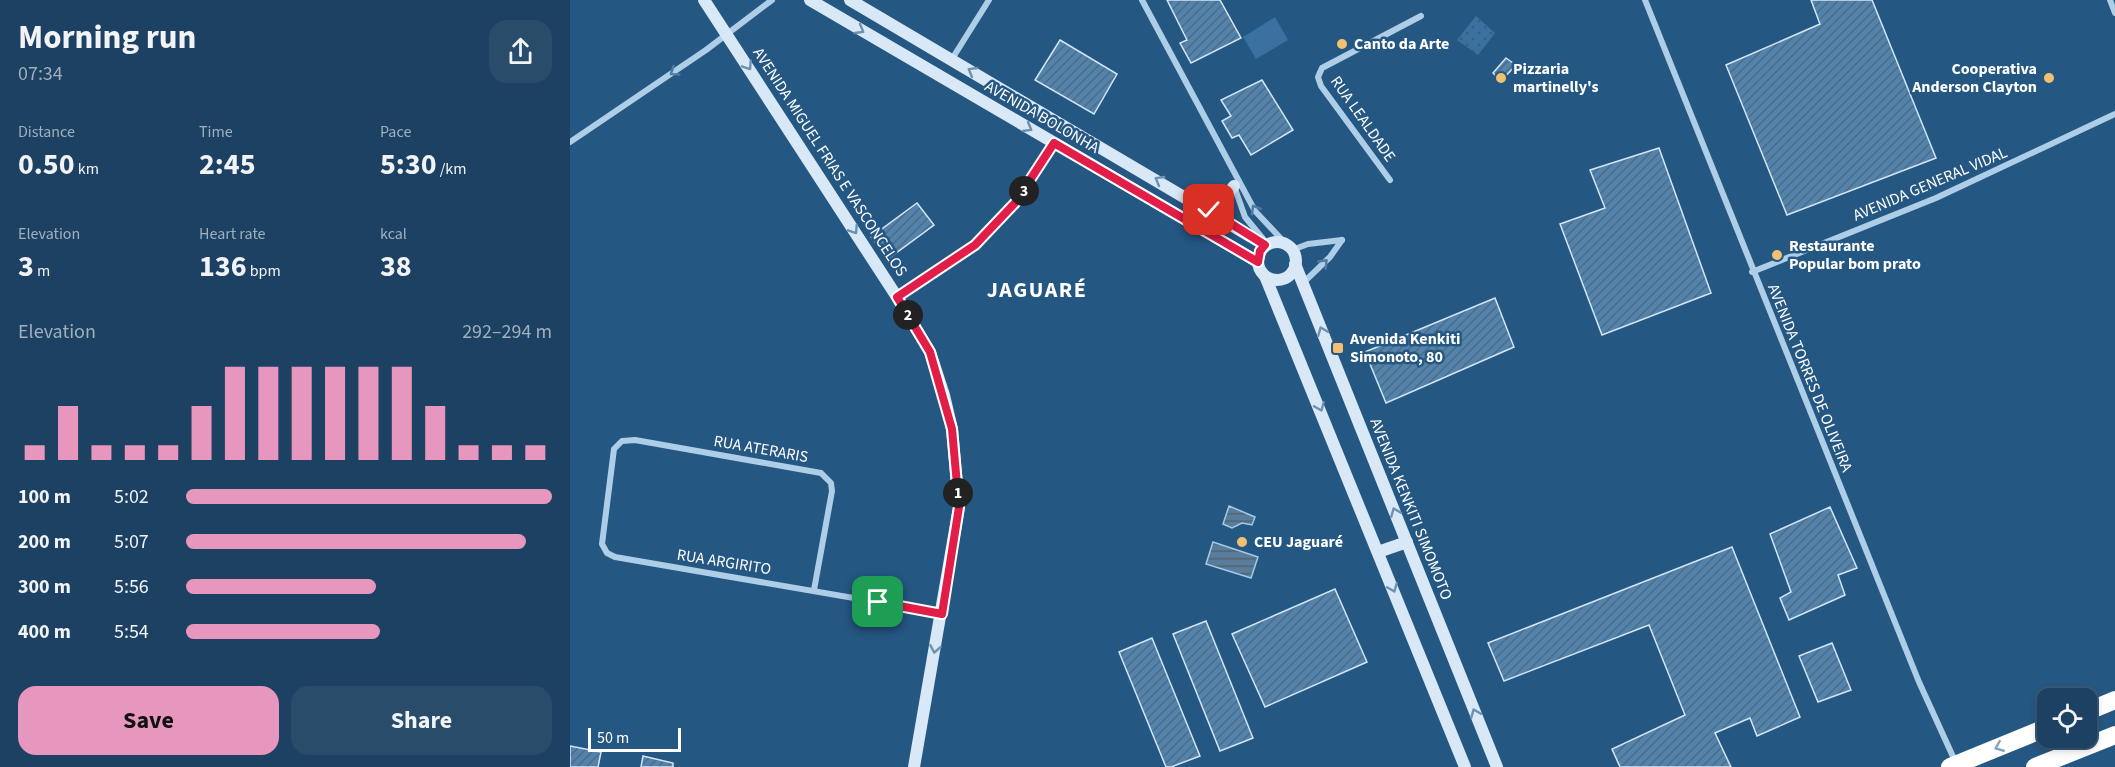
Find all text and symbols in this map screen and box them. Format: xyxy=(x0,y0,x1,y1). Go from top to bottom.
text: Morning run xyxy=(18,14,196,61)
button: share xyxy=(489,20,552,83)
one-way arrow xyxy=(854,22,864,34)
place label: Canto da Arte xyxy=(1354,33,1449,55)
marker: Canto da Arte xyxy=(1335,37,1349,51)
street label: AVENIDA MIGUEL FRIAS E VASCONCELOS xyxy=(748,43,912,281)
place label: Pizzaria martinelly's xyxy=(1513,58,1599,98)
place label: Cooperativa Anderson Clayton xyxy=(1911,58,2037,98)
text: 07:34 xyxy=(18,60,63,88)
one-way arrow xyxy=(741,60,753,70)
one-way arrow xyxy=(670,65,681,76)
one-way arrow xyxy=(968,67,978,79)
marker: Pizzaria martinelly's xyxy=(1494,71,1508,85)
marker: Cooperativa Anderson Clayton xyxy=(2042,71,2056,85)
street label: RUA LEALDADE xyxy=(1325,72,1401,166)
street label: AVENIDA BOLONHA xyxy=(981,75,1104,159)
text: Distance xyxy=(18,121,75,143)
text: Time xyxy=(199,121,233,143)
text: Pace xyxy=(380,121,411,143)
one-way arrow xyxy=(1022,121,1033,132)
street label: AVENIDA GENERAL VIDAL xyxy=(1849,141,2011,226)
text: 0.50 xyxy=(18,143,75,186)
text: 2:45 xyxy=(199,143,256,186)
text: 5:30 xyxy=(380,143,437,186)
text: km xyxy=(75,158,99,180)
text: /km xyxy=(437,158,467,180)
pin: 3 xyxy=(1009,176,1039,206)
one-way arrow xyxy=(1155,176,1165,188)
text: 3 xyxy=(1020,180,1028,202)
pin xyxy=(1183,184,1234,235)
icon: check xyxy=(1192,193,1225,226)
one-way arrow xyxy=(1250,205,1262,215)
text: Elevation xyxy=(18,223,80,245)
text: Heart rate xyxy=(199,223,266,245)
text: kcal xyxy=(380,223,407,245)
one-way arrow xyxy=(847,223,858,234)
place label: Restaurante Popular bom prato xyxy=(1789,235,1921,275)
text: 3 xyxy=(18,245,34,288)
text: 136 xyxy=(199,245,247,288)
text: 38 xyxy=(380,245,412,288)
marker: Restaurante Popular bom prato xyxy=(1770,248,1784,262)
one-way arrow xyxy=(1316,259,1327,270)
text: m xyxy=(34,260,50,282)
text: bpm xyxy=(247,260,281,282)
district label: JAGUARÉ xyxy=(987,274,1087,306)
street label: AVENIDA TORRES DE OLIVEIRA xyxy=(1762,281,1858,476)
pin: 2 xyxy=(893,300,923,330)
text: 2 xyxy=(904,304,912,326)
text: Elevation xyxy=(18,318,96,346)
text: 292–294 m xyxy=(462,318,552,346)
one-way arrow xyxy=(1317,327,1329,338)
place label: Avenida Kenkiti Simonoto, 80 xyxy=(1349,328,1461,368)
marker: Avenida Kenkiti Simonoto, 80 xyxy=(1331,341,1345,355)
one-way arrow xyxy=(1313,401,1325,412)
street label: AVENIDA KENKITI SIMOMOTO xyxy=(1364,415,1458,603)
street label: RUA ATERARIS xyxy=(712,430,810,468)
pin: 1 xyxy=(943,478,973,508)
text: 1 xyxy=(954,482,962,504)
text: 100 m xyxy=(18,483,71,511)
text: 5:02 xyxy=(114,483,149,511)
one-way arrow xyxy=(1390,507,1402,518)
text: 200 m xyxy=(18,528,71,556)
text: 5:07 xyxy=(114,528,149,556)
place label: CEU Jaguaré xyxy=(1254,531,1343,553)
marker: CEU Jaguaré xyxy=(1235,535,1249,549)
street label: RUA ARGIRITO xyxy=(675,544,773,580)
text: 300 m xyxy=(18,573,71,601)
text: 5:56 xyxy=(114,573,149,601)
pin xyxy=(852,576,903,627)
one-way arrow xyxy=(1386,582,1398,593)
icon: arrive xyxy=(861,585,894,618)
text: 400 m xyxy=(18,618,71,646)
text: 5:54 xyxy=(114,618,149,646)
one-way arrow xyxy=(929,644,942,654)
button: Save xyxy=(18,686,279,755)
button: Share xyxy=(291,686,552,755)
map controls xyxy=(2037,688,2097,748)
button: locate xyxy=(2037,688,2097,748)
one-way arrow xyxy=(1470,708,1482,719)
scale bar xyxy=(588,725,681,752)
text: 50 m xyxy=(597,727,629,749)
one-way arrow xyxy=(1994,740,2005,752)

